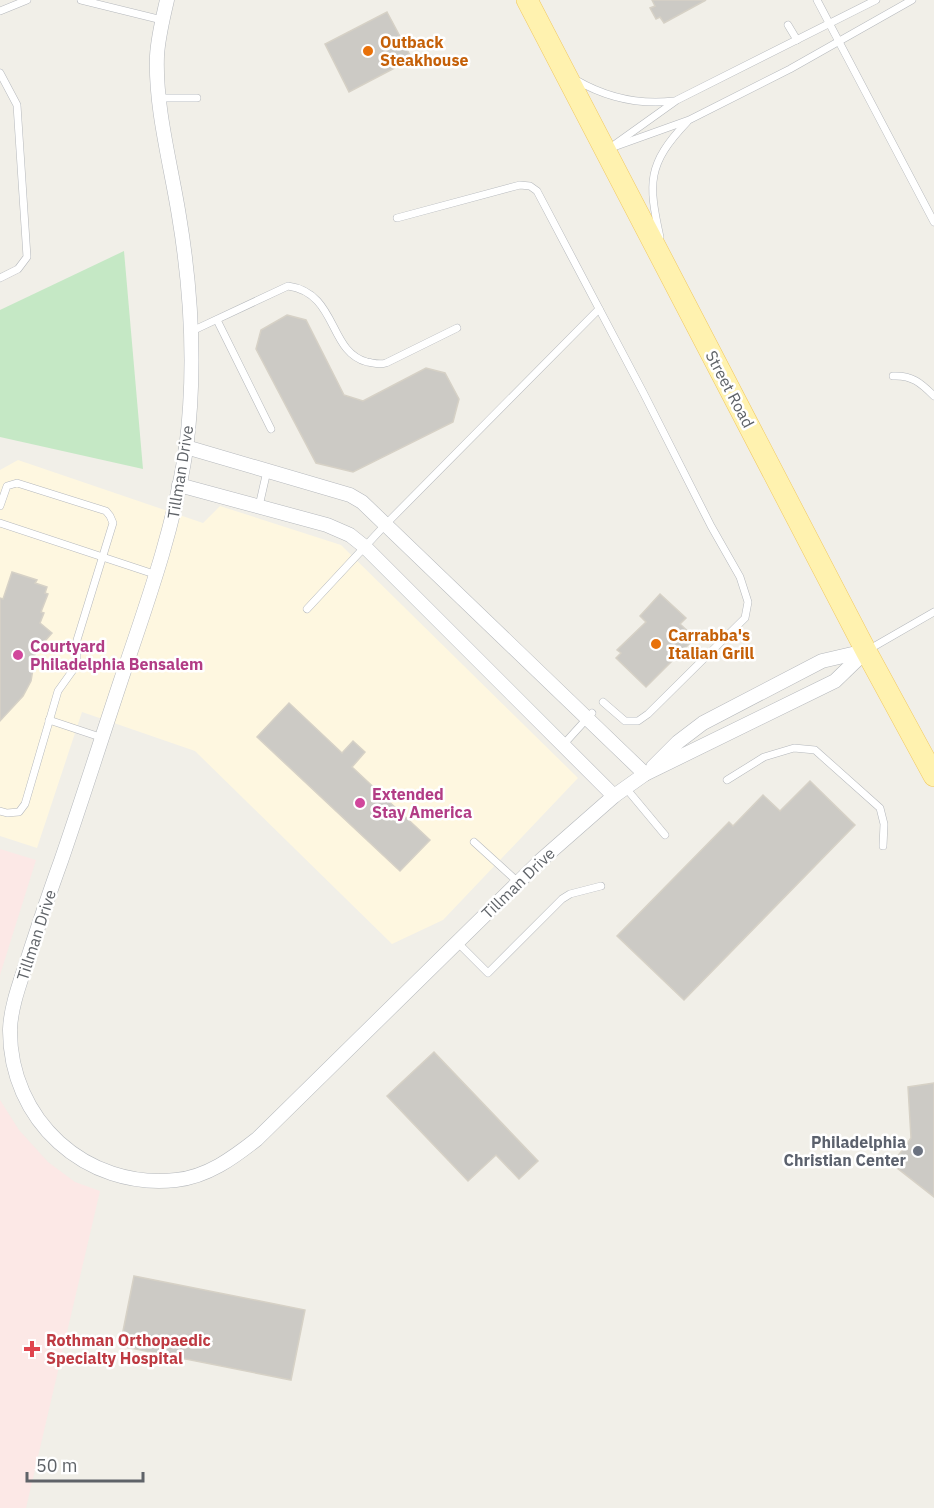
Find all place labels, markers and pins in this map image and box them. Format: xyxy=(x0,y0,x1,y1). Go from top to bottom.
place label: Outback Steakhouse xyxy=(380,32,468,70)
marker: Outback Steakhouse xyxy=(361,44,375,58)
place label: Carrabba's Italian Grill xyxy=(668,625,754,663)
place label: Courtyard Philadelphia Bensalem xyxy=(30,636,203,674)
marker: Carrabba's Italian Grill xyxy=(649,637,663,651)
marker: Courtyard Philadelphia Bensalem xyxy=(11,648,25,662)
place label: Extended Stay America xyxy=(372,784,472,822)
marker: Extended Stay America xyxy=(353,796,367,810)
place label: Philadelphia Christian Center xyxy=(783,1132,907,1170)
marker: Philadelphia Christian Center xyxy=(911,1144,925,1158)
place label: Rothman Orthopaedic Specialty Hospital xyxy=(46,1330,211,1368)
marker: Rothman Orthopaedic Specialty Hospital xyxy=(23,1340,41,1358)

